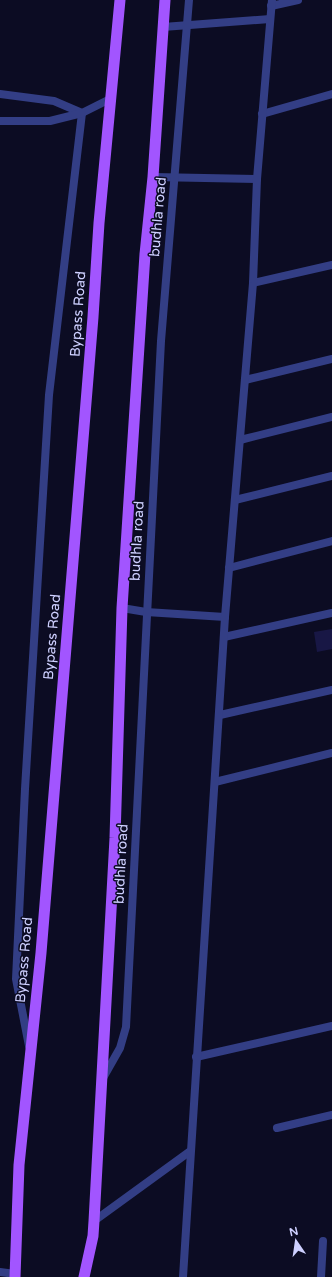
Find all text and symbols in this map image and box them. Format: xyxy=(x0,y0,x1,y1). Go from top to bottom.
street label: budhla road xyxy=(146,176,170,258)
street label: Bypass Road xyxy=(67,271,89,357)
street label: budhla road xyxy=(126,501,148,581)
street label: Bypass Road xyxy=(40,593,64,681)
street label: budhla road xyxy=(110,824,132,904)
street label: Bypass Road xyxy=(12,916,36,1004)
north arrow xyxy=(276,1221,316,1261)
text: N xyxy=(288,1224,300,1239)

